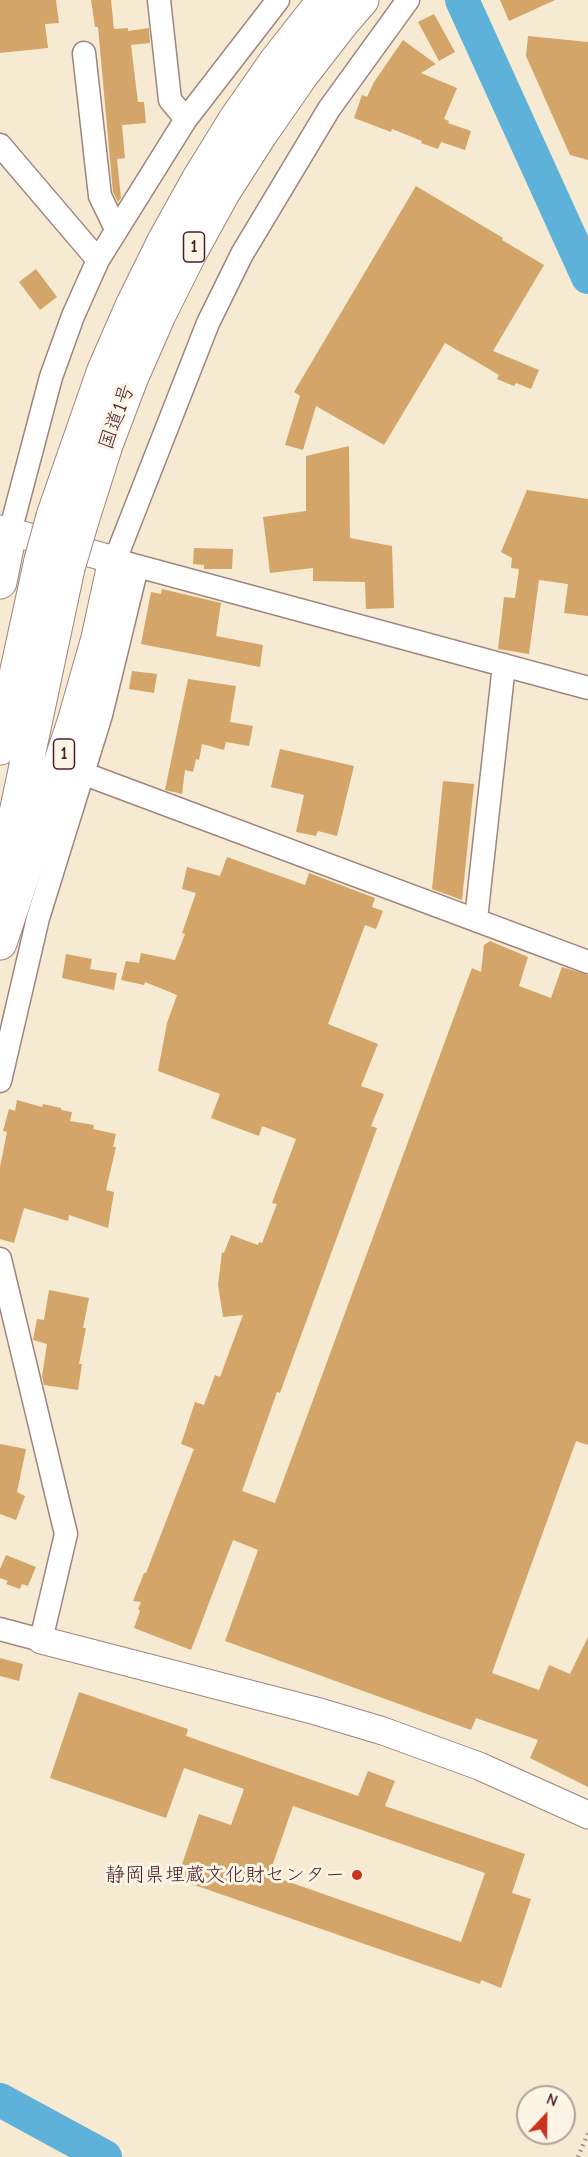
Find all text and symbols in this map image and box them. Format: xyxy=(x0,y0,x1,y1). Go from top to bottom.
road number: 1 xyxy=(184,232,204,262)
street label: 国道1号 xyxy=(94,381,140,453)
road number: 1 xyxy=(54,739,74,769)
place label: 静岡県埋蔵文化財センター xyxy=(105,1863,345,1887)
marker: 静岡県埋蔵文化財センター xyxy=(350,1868,364,1882)
north arrow xyxy=(516,2085,576,2145)
text: N xyxy=(544,2090,560,2110)

